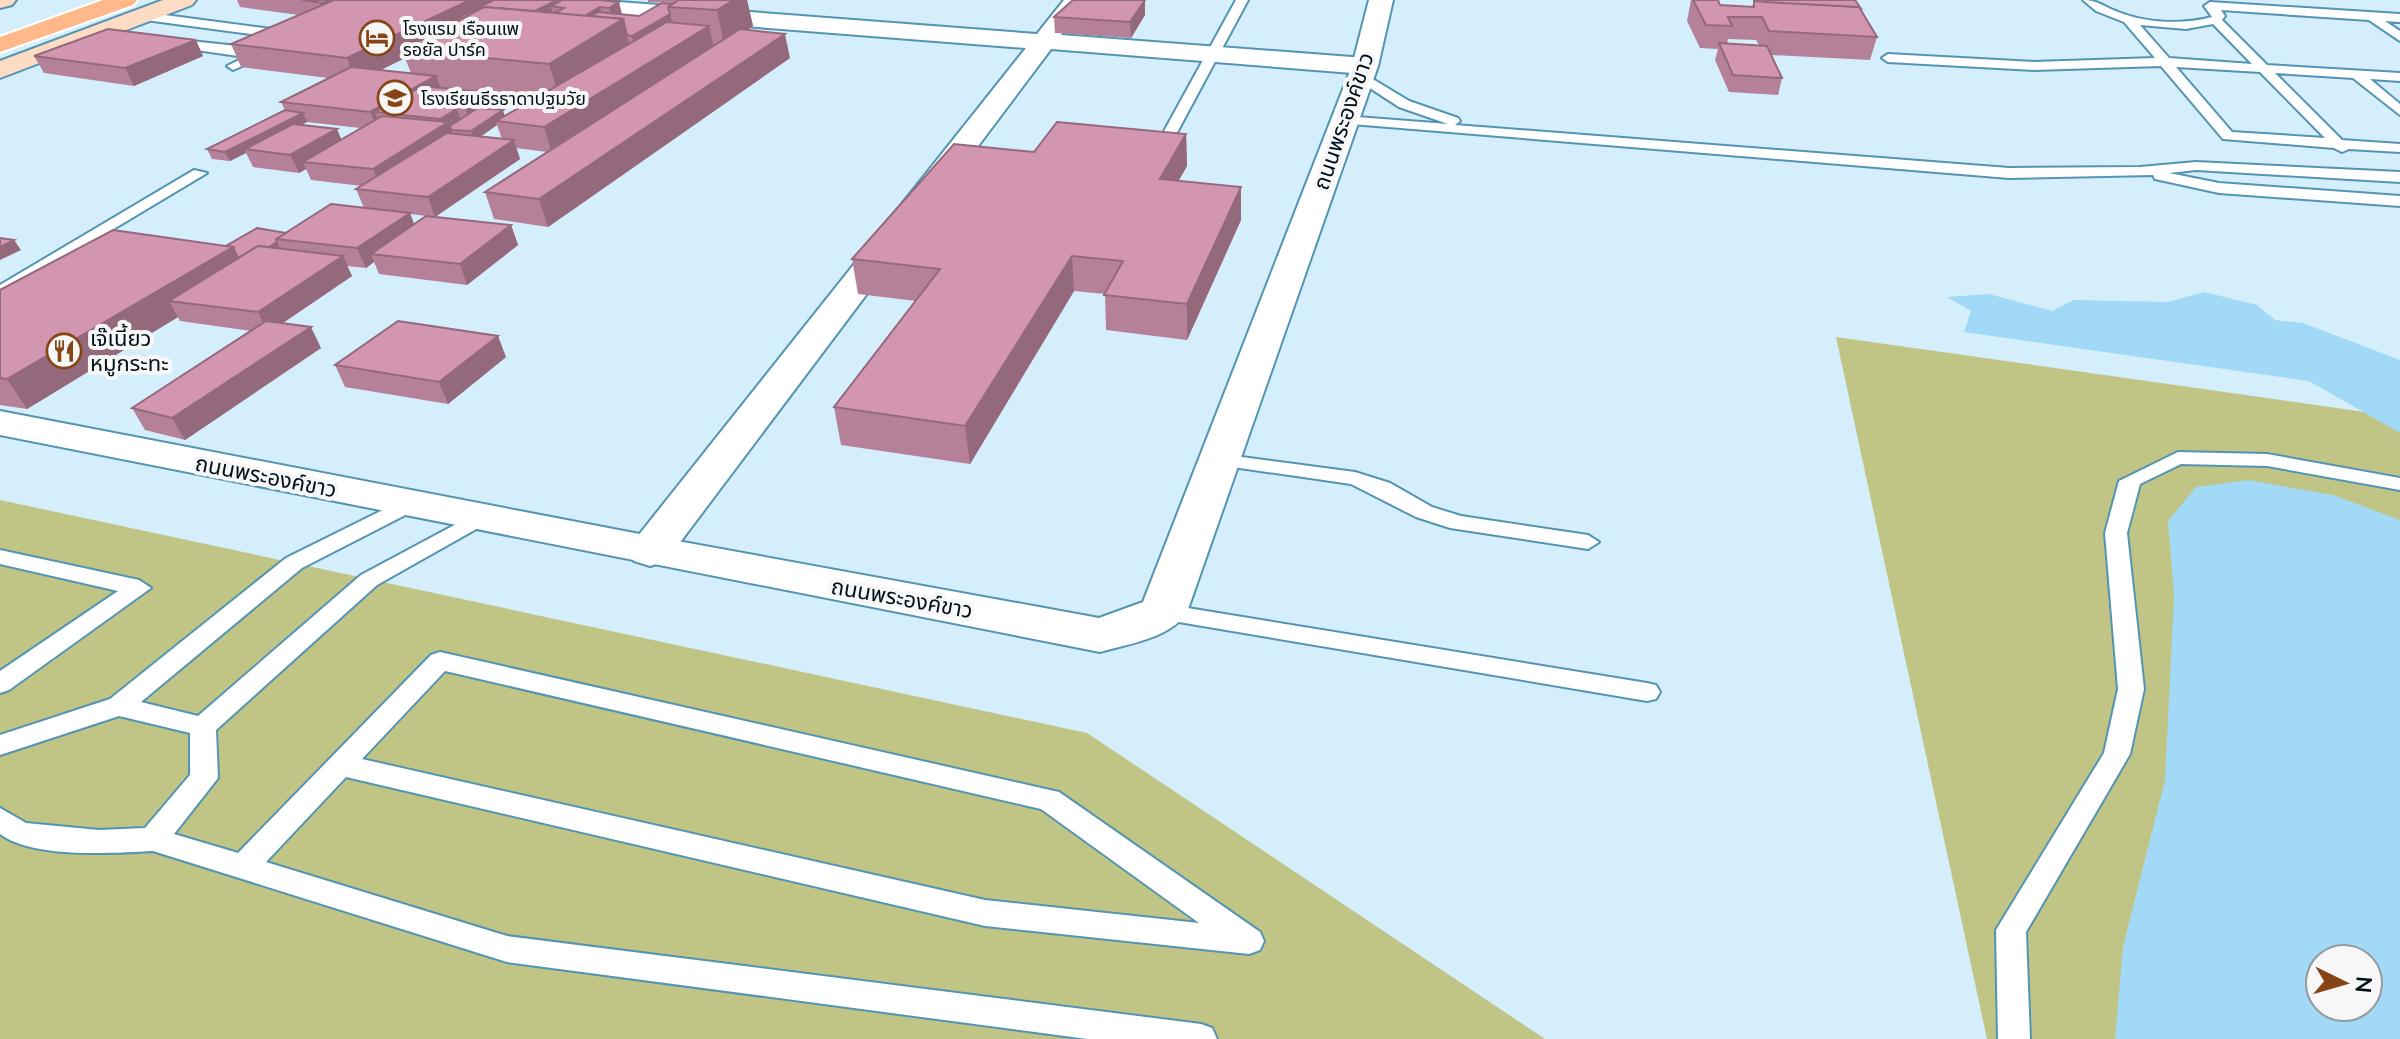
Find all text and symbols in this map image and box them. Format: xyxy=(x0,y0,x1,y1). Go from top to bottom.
place label: โรงแรม เรือนแพ รอยัล ปาร์ค xyxy=(403,17,519,61)
hotel icon: โรงแรม เรือนแพ รอยัล ปาร์ค xyxy=(358,19,396,57)
street label: ถนนพระองค์ขาว xyxy=(1306,49,1380,193)
school or university icon: โรงเรียนธีรธาดาปฐมวัย xyxy=(376,79,414,117)
place label: โรงเรียนธีรธาดาปฐมวัย xyxy=(421,87,586,110)
place label: เจ๊เนี้ยว หมูกระทะ xyxy=(90,323,169,377)
restaurant icon: เจ๊เนี้ยว หมูกระทะ xyxy=(45,332,83,370)
street label: ถนนพระองค์ขาว xyxy=(193,449,339,503)
street label: ถนนพระองค์ขาว xyxy=(829,572,975,624)
north arrow xyxy=(2304,943,2384,1023)
text: N xyxy=(2349,975,2379,994)

